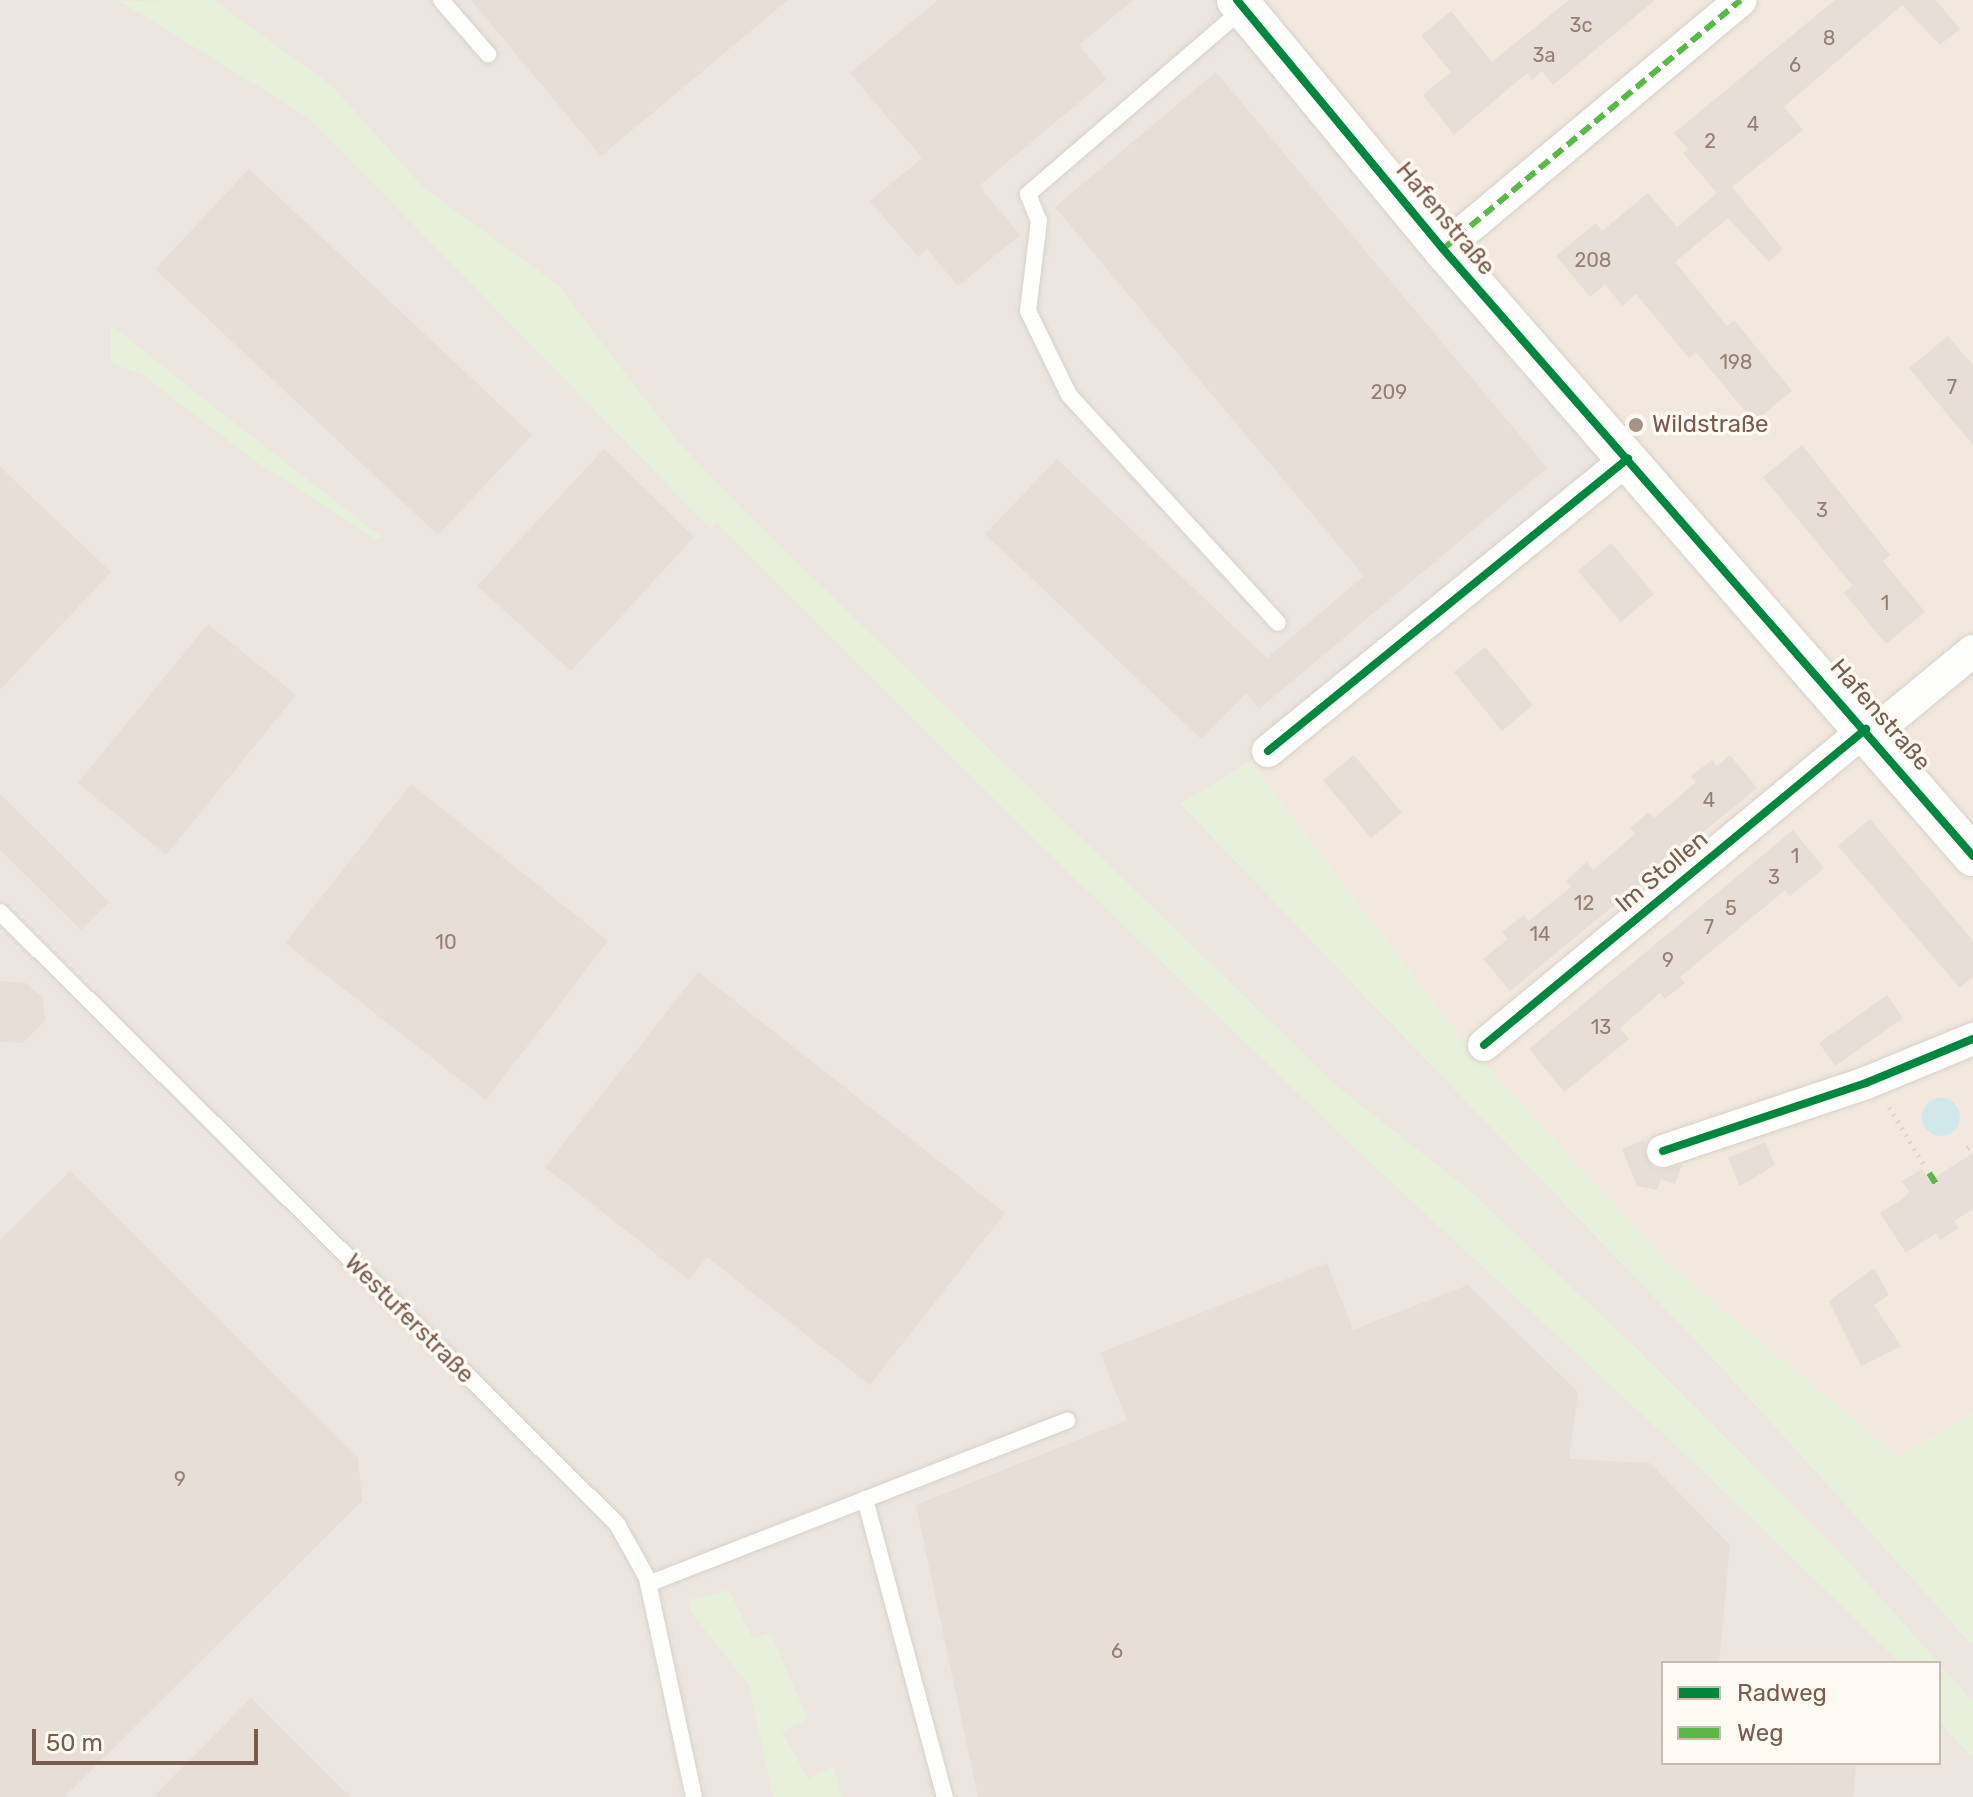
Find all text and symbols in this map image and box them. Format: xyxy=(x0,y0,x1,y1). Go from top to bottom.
house number: 3c xyxy=(1569,13,1593,37)
house number: 8 xyxy=(1823,26,1835,50)
house number: 3a xyxy=(1532,43,1556,67)
house number: 6 xyxy=(1789,53,1801,77)
house number: 4 xyxy=(1747,112,1759,136)
house number: 2 xyxy=(1704,129,1716,153)
street label: Hafenstraße xyxy=(1389,157,1501,281)
house number: 208 xyxy=(1574,248,1612,272)
house number: 198 xyxy=(1719,350,1753,374)
house number: 7 xyxy=(1947,375,1957,399)
house number: 209 xyxy=(1371,380,1407,404)
place label: Wildstraße xyxy=(1652,411,1768,439)
marker: Wildstraße xyxy=(1627,416,1645,434)
house number: 3 xyxy=(1816,498,1828,522)
house number: 1 xyxy=(1881,591,1889,615)
street label: Hafenstraße xyxy=(1824,653,1936,777)
house number: 4 xyxy=(1703,788,1715,812)
street label: Im Stollen xyxy=(1610,825,1714,919)
house number: 1 xyxy=(1791,844,1799,868)
house number: 3 xyxy=(1768,865,1780,889)
house number: 12 xyxy=(1574,891,1594,915)
house number: 5 xyxy=(1725,896,1737,920)
house number: 7 xyxy=(1704,915,1714,939)
house number: 14 xyxy=(1530,922,1550,946)
house number: 10 xyxy=(435,930,457,954)
house number: 9 xyxy=(1662,948,1674,972)
house number: 13 xyxy=(1591,1015,1611,1039)
street label: Westuferstraße xyxy=(338,1248,480,1390)
house number: 9 xyxy=(174,1467,186,1491)
house number: 6 xyxy=(1111,1639,1123,1663)
legend xyxy=(1661,1661,1941,1765)
text: Radweg xyxy=(1737,1679,1827,1707)
scale bar xyxy=(36,1713,262,1763)
text: Weg xyxy=(1737,1719,1784,1747)
text: 50 m xyxy=(46,1729,103,1757)

